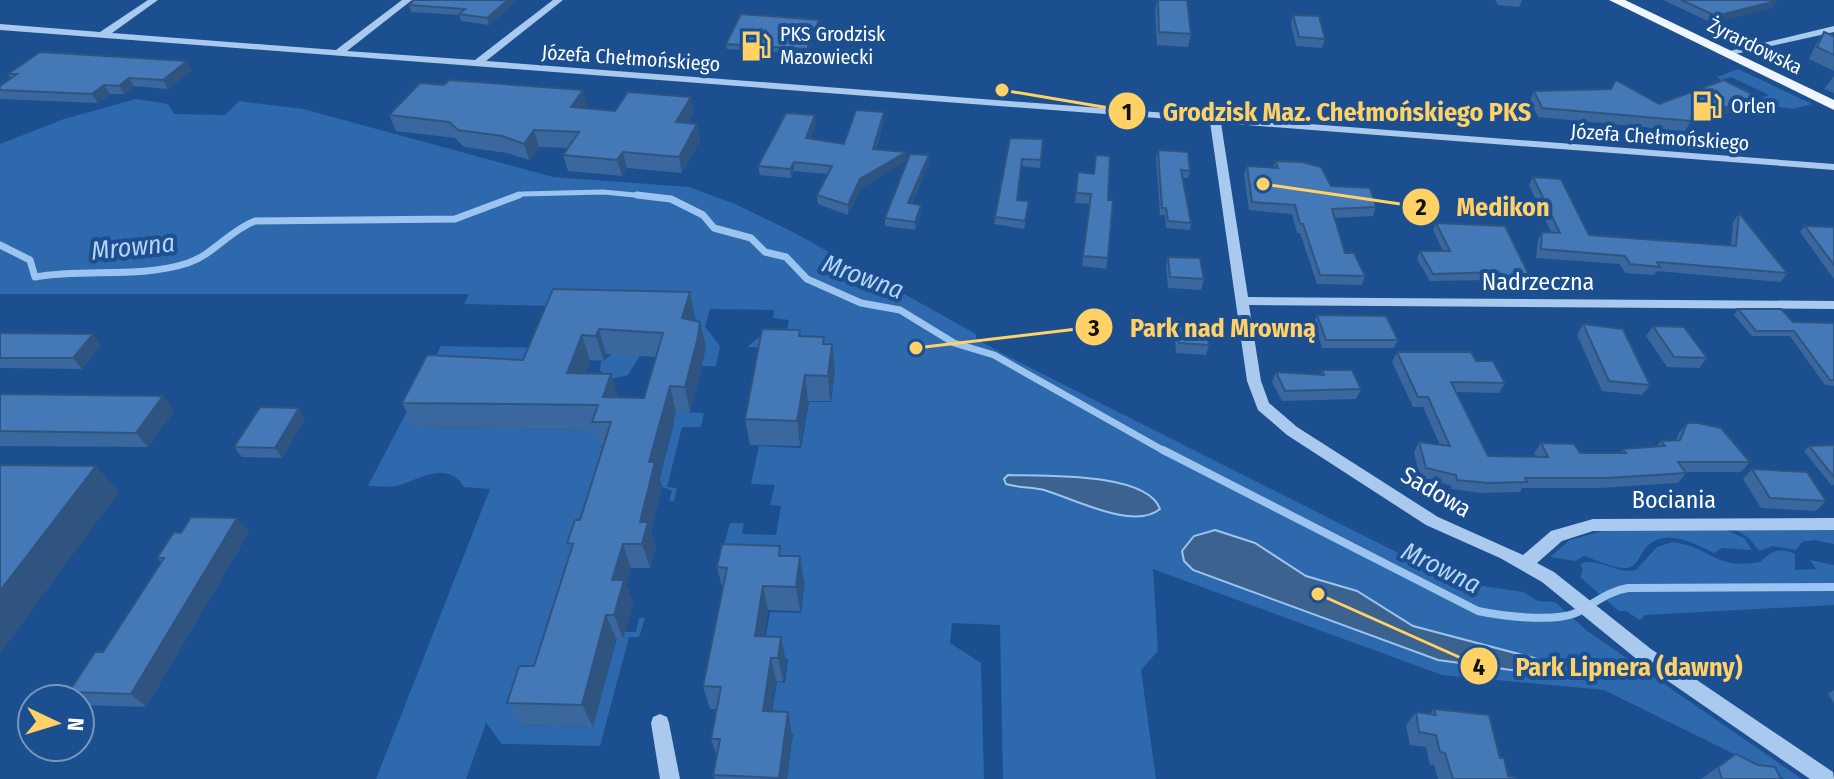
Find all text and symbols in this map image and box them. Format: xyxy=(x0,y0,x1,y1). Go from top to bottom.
street label: Żyrardowska xyxy=(1704,13,1806,79)
place label: PKS Grodzisk Mazowiecki xyxy=(780,22,886,69)
fuel station icon: PKS Grodzisk Mazowiecki xyxy=(739,29,773,63)
street label: Józefa Chełmońskiego xyxy=(541,40,721,76)
callout: Grodzisk Maz. Chełmońskiego PKS xyxy=(1107,86,1547,136)
fuel station icon: Orlen xyxy=(1690,89,1724,123)
place label: Orlen xyxy=(1731,94,1776,118)
text: Grodzisk Maz. Chełmońskiego PKS xyxy=(1163,97,1531,128)
text: 1 xyxy=(1122,98,1132,126)
street label: Józefa Chełmońskiego xyxy=(1570,119,1750,155)
callout: Medikon xyxy=(1401,182,1566,232)
text: Medikon xyxy=(1456,192,1550,223)
text: 2 xyxy=(1414,193,1427,221)
water label: Mrowna xyxy=(90,227,176,267)
water label: Mrowna xyxy=(818,248,908,306)
street label: Nadrzeczna xyxy=(1482,268,1594,296)
callout: Park nad Mrowną xyxy=(1074,302,1332,352)
text: Park nad Mrowną xyxy=(1130,313,1316,344)
text: 3 xyxy=(1087,314,1100,342)
street label: Sadowa xyxy=(1396,461,1476,523)
street label: Bociania xyxy=(1632,486,1716,514)
water label: Mrowna xyxy=(1396,536,1486,600)
callout: Park Lipnera (dawny) xyxy=(1459,641,1758,691)
text: Park Lipnera (dawny) xyxy=(1515,652,1743,683)
text: 4 xyxy=(1473,653,1485,681)
north arrow xyxy=(16,683,96,763)
text: N xyxy=(62,717,89,732)

